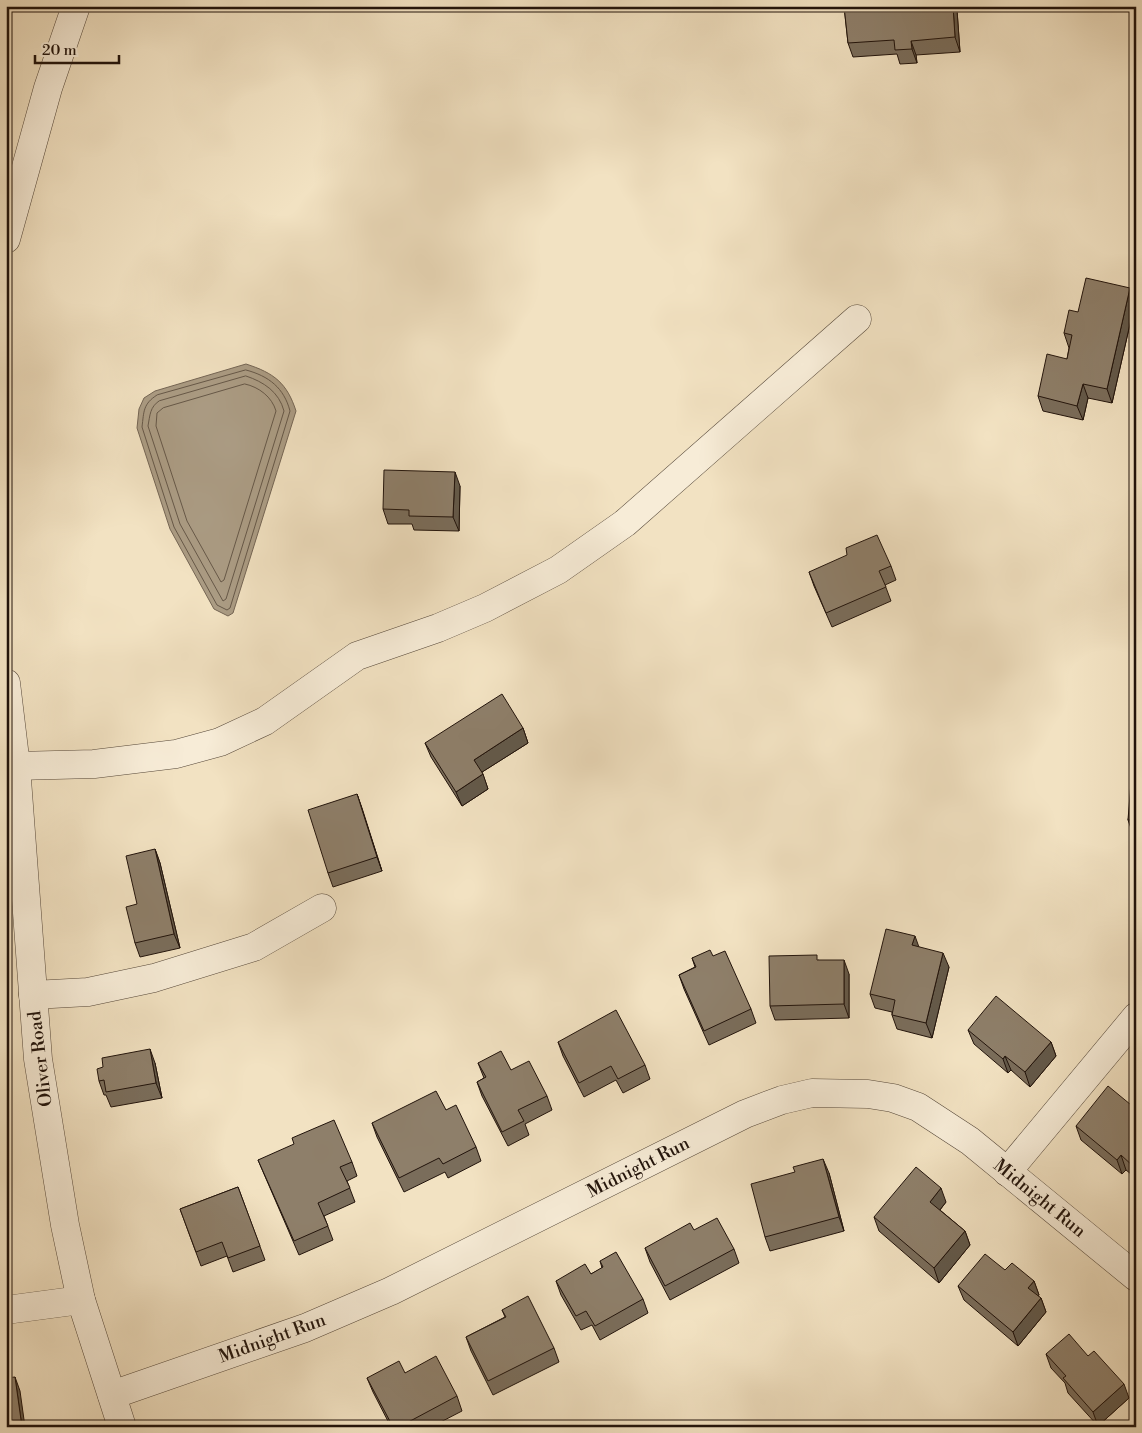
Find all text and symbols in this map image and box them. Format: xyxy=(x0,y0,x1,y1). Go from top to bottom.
scale bar xyxy=(35,32,119,64)
text: 20 m xyxy=(42,41,77,60)
street label: Oliver Road xyxy=(23,1009,58,1108)
street label: Midnight Run xyxy=(583,1132,694,1203)
street label: Midnight Run xyxy=(989,1154,1091,1243)
street label: Midnight Run xyxy=(215,1308,329,1368)

